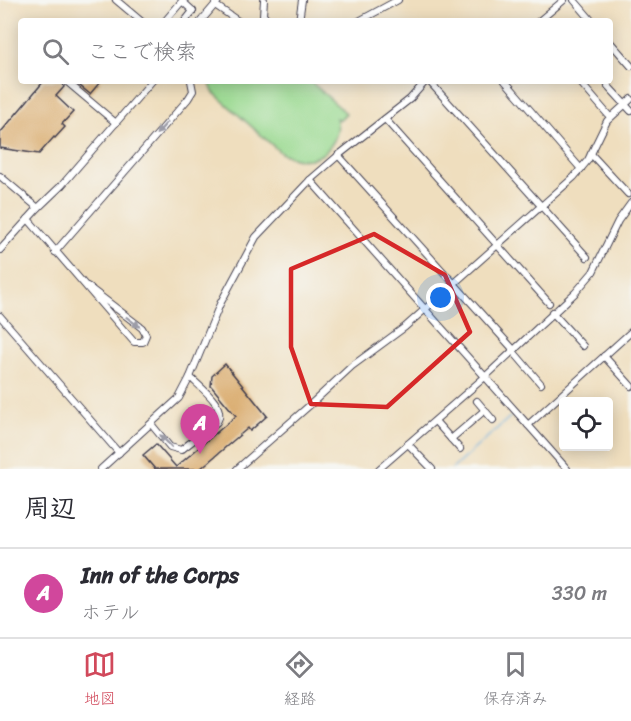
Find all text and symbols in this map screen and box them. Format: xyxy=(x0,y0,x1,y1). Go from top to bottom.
search box xyxy=(18,18,613,84)
text: ここで検索 xyxy=(87,32,197,71)
icon: search xyxy=(39,35,72,68)
one-way arrow xyxy=(156,120,169,135)
your location xyxy=(426,283,455,312)
one-way arrow xyxy=(125,315,141,328)
map controls xyxy=(559,397,613,451)
button: locate xyxy=(559,397,613,451)
pin: A xyxy=(180,404,220,454)
one-way arrow xyxy=(160,434,173,449)
text: 周辺 xyxy=(24,485,76,531)
text: Inn of the Corps xyxy=(81,556,239,595)
text: A xyxy=(37,576,50,611)
text: 330 m xyxy=(552,576,607,611)
text: ホテル xyxy=(81,595,140,630)
tab: 地図 xyxy=(83,648,116,713)
tab: 経路 xyxy=(283,648,316,713)
tab: 保存済み xyxy=(483,648,547,713)

